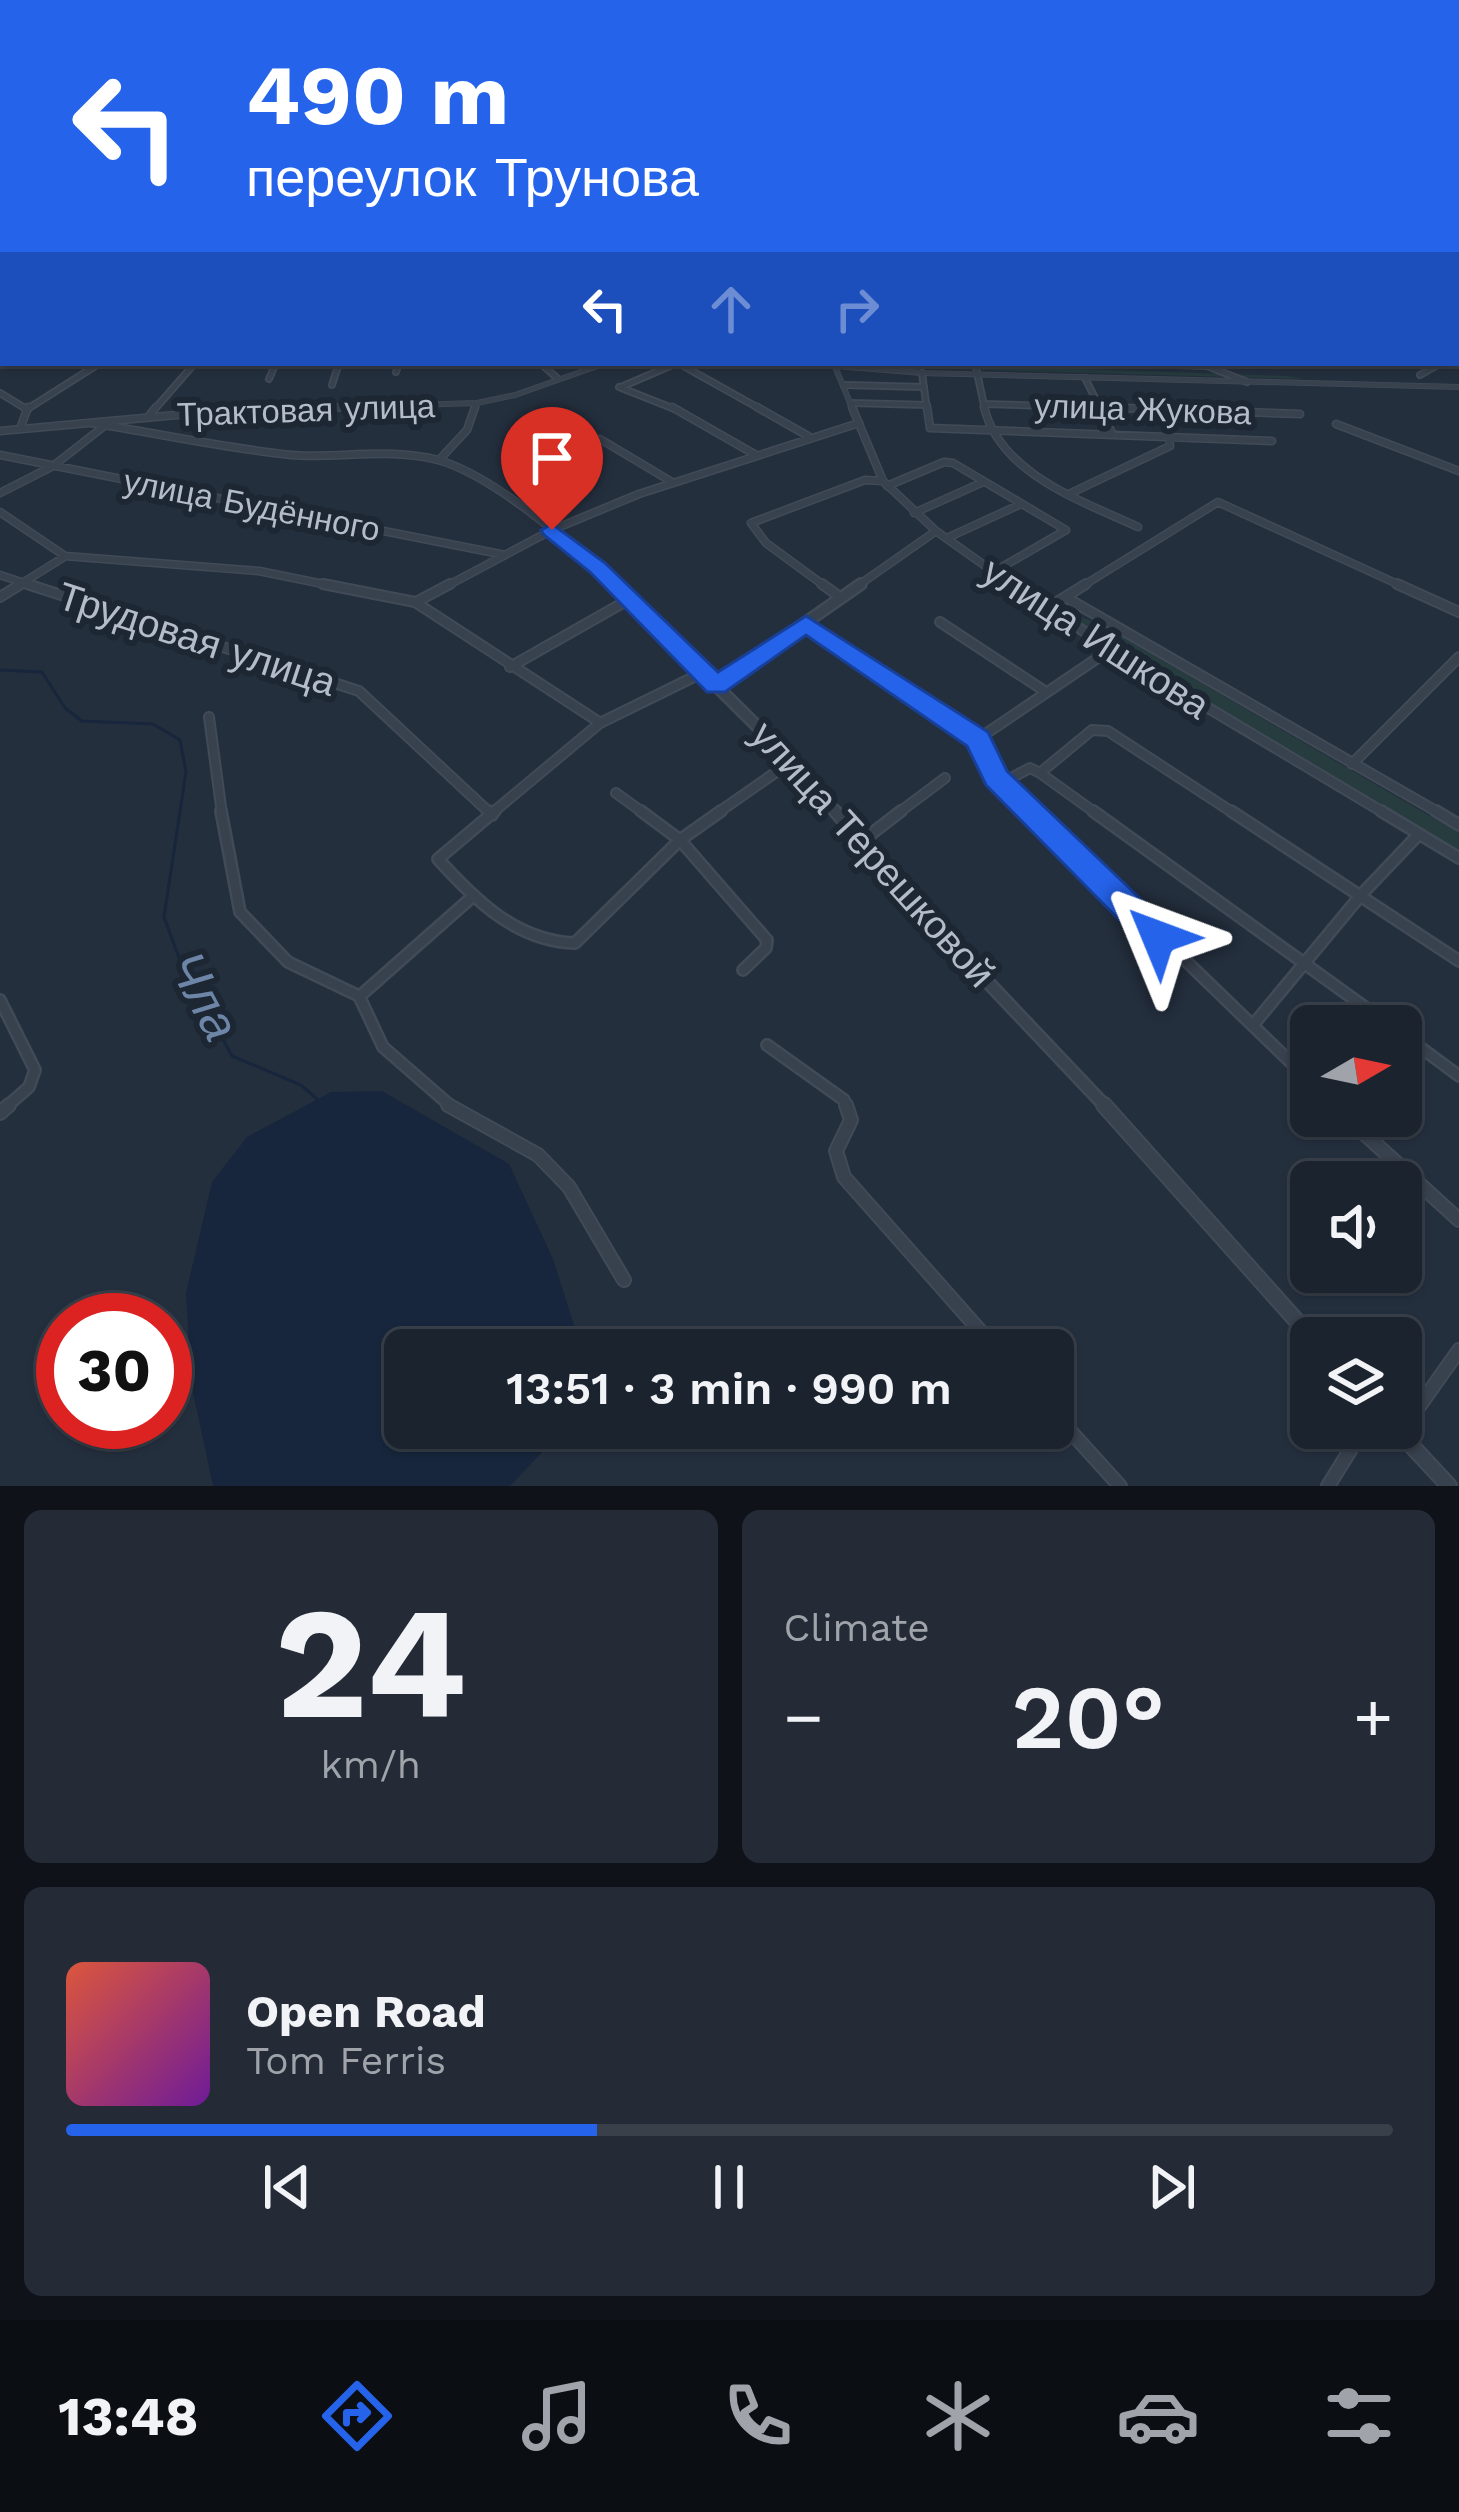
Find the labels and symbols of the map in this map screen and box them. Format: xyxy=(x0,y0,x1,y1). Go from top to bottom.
street label: Трактовая улица xyxy=(176,386,436,434)
street label: улица Жукова xyxy=(1034,386,1253,432)
pin xyxy=(501,407,603,530)
street label: улица Будённого xyxy=(120,461,384,549)
street label: улица Ишкова xyxy=(974,548,1218,728)
street label: Трудовая улица xyxy=(53,573,342,705)
street label: улица Терешковой xyxy=(742,712,1004,996)
position arrow xyxy=(1095,874,1221,1000)
water label: Чла xyxy=(156,942,252,1050)
north arrow xyxy=(1290,1005,1422,1137)
speed limit sign: 30 xyxy=(36,1293,192,1449)

